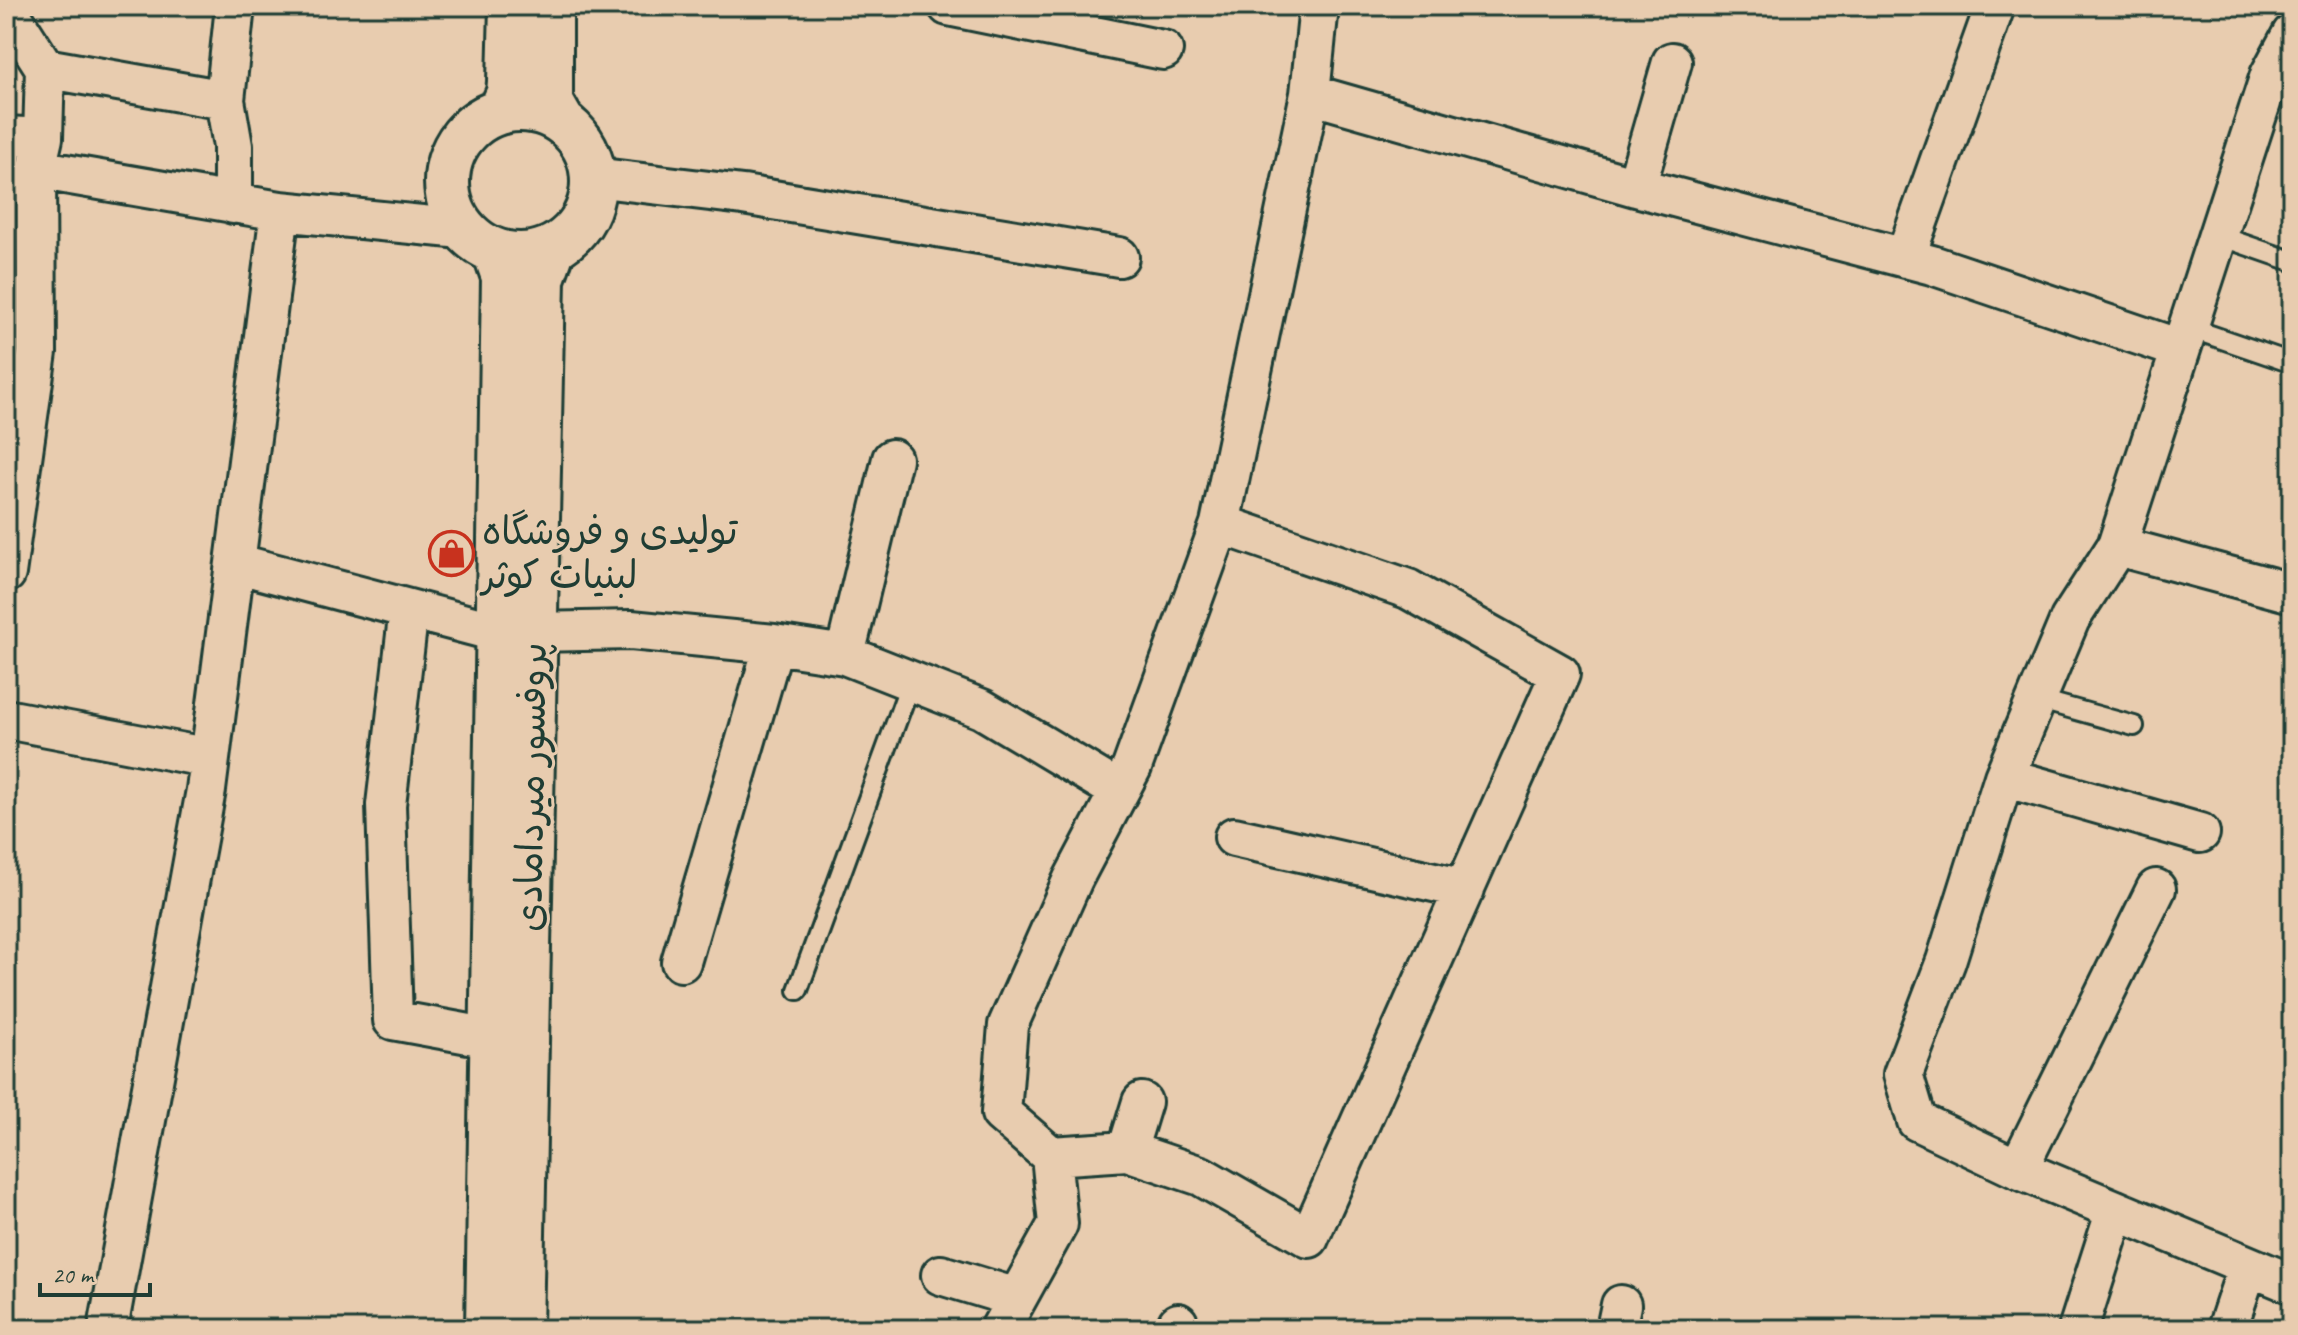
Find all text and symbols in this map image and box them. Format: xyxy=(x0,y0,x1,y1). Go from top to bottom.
place label: تولیدی و فروشگاه لبنیات کوثر xyxy=(479,508,739,599)
shop icon: تولیدی و فروشگاه لبنیات کوثر xyxy=(427,529,475,577)
street label: پروفسور میردامادی xyxy=(505,642,558,932)
scale bar xyxy=(40,1247,150,1297)
text: 20 m xyxy=(52,1260,95,1290)

